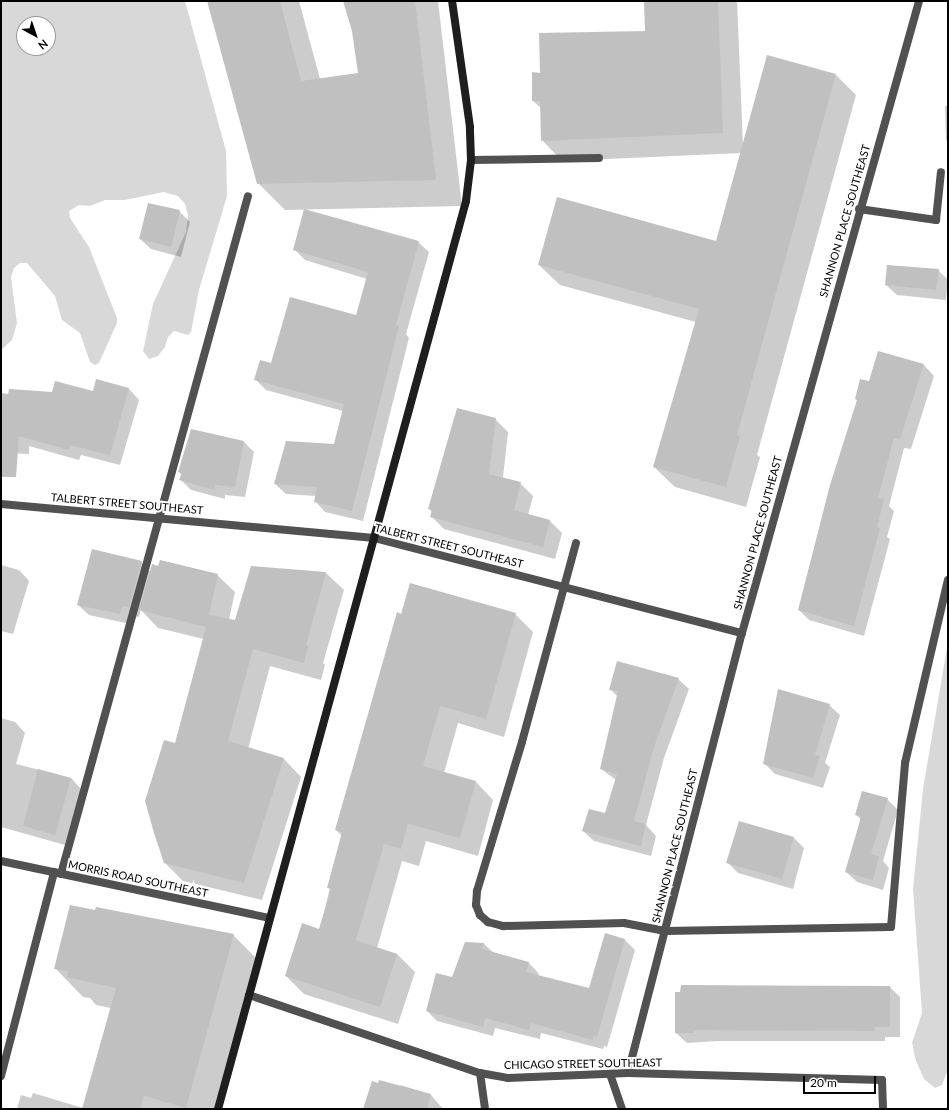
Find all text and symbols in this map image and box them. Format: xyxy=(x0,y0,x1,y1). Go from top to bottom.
north arrow xyxy=(16,16,56,56)
text: N xyxy=(36,37,51,53)
street label: SHANNON PLACE SOUTHEAST xyxy=(817,143,873,299)
street label: SHANNON PLACE SOUTHEAST xyxy=(731,455,785,611)
street label: TALBERT STREET SOUTHEAST xyxy=(50,491,204,517)
street label: TALBERT STREET SOUTHEAST xyxy=(373,521,525,571)
street label: SHANNON PLACE SOUTHEAST xyxy=(649,767,701,925)
street label: MORRIS ROAD SOUTHEAST xyxy=(67,858,209,900)
street label: CHICAGO STREET SOUTHEAST xyxy=(504,1056,662,1072)
scale bar xyxy=(805,1068,878,1094)
text: 20 m xyxy=(810,1075,837,1090)

